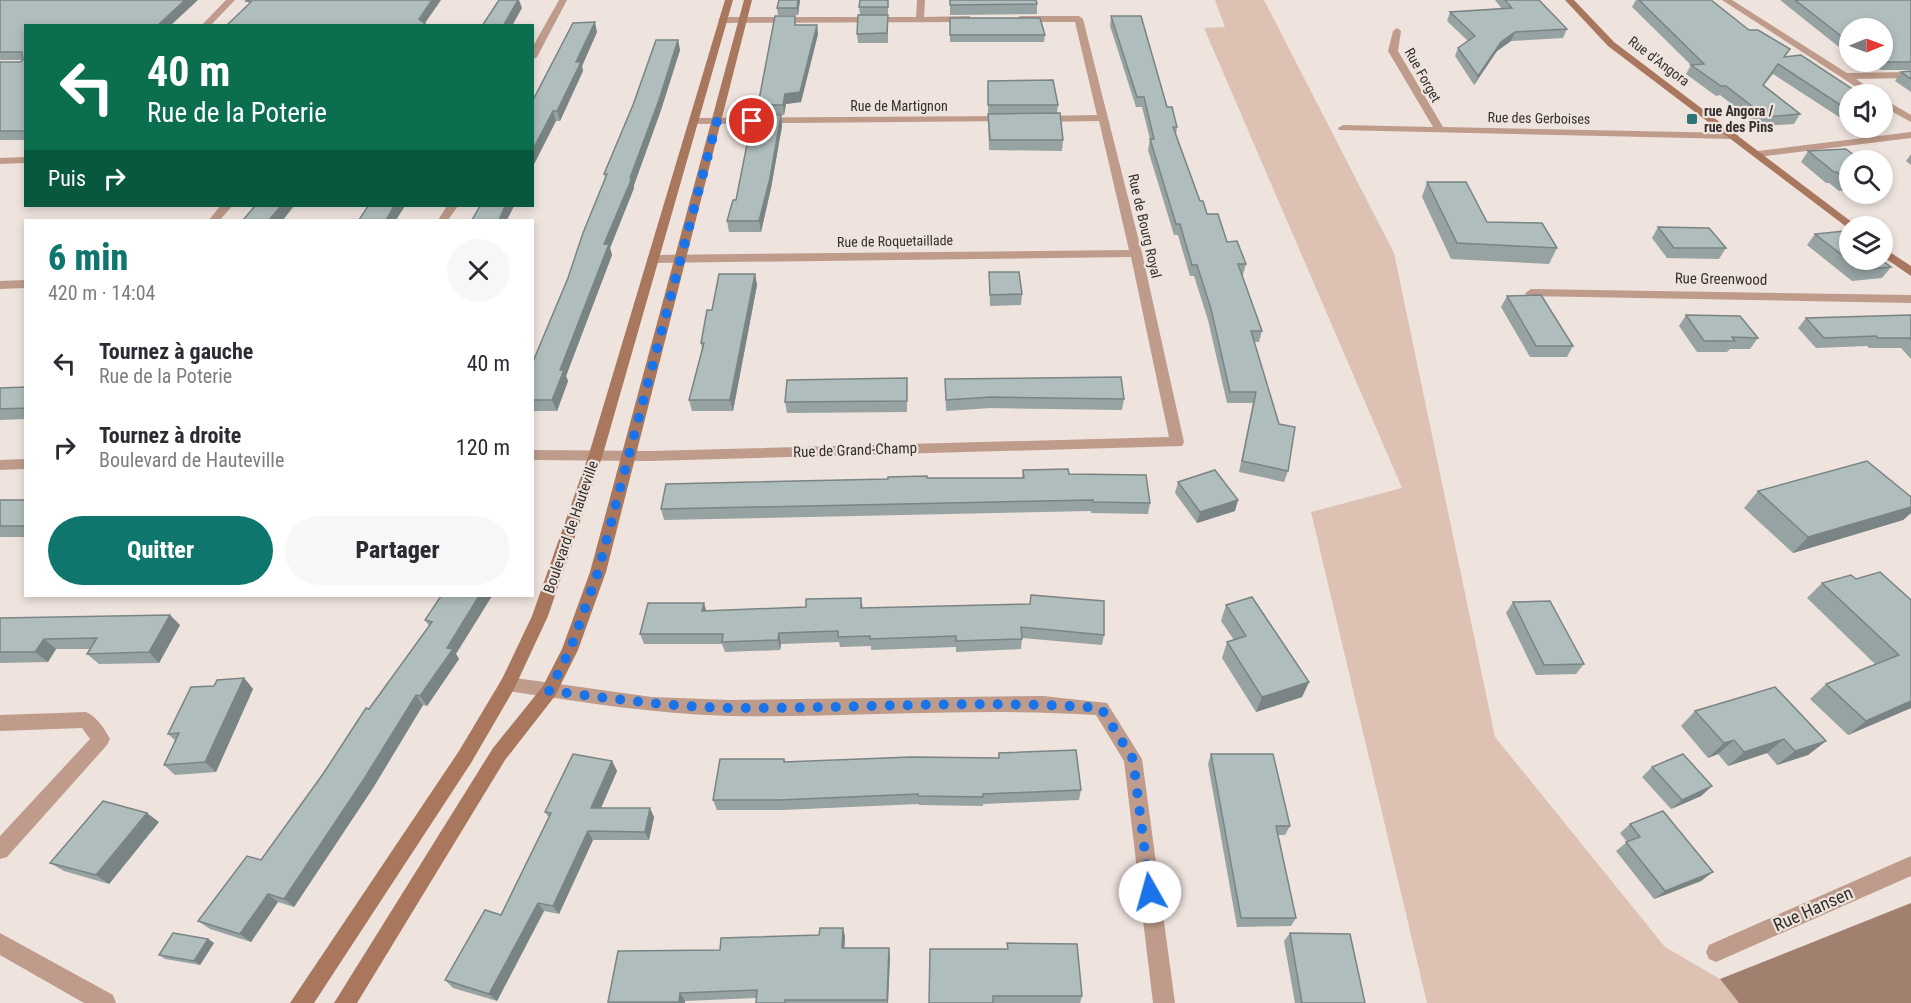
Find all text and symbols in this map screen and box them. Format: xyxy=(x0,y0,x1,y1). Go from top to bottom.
north arrow xyxy=(1839,18,1893,72)
map controls xyxy=(1839,18,1893,270)
street label: Rue d'Angora xyxy=(1625,33,1693,89)
street label: Rue Forget xyxy=(1402,45,1444,105)
text: 40 m xyxy=(147,47,230,96)
icon: left xyxy=(48,48,126,126)
button: sound xyxy=(1839,84,1893,138)
pin xyxy=(726,95,777,146)
text: Rue de la Poterie xyxy=(147,97,327,129)
street label: Rue de Martignon xyxy=(850,98,948,114)
place label: rue Angora / rue des Pins xyxy=(1704,103,1774,135)
icon: arrive xyxy=(735,104,768,137)
street label: Rue des Gerboises xyxy=(1488,109,1590,127)
marker: rue Angora / rue des Pins xyxy=(1685,112,1699,126)
button: search xyxy=(1839,150,1893,204)
icon: right xyxy=(98,162,131,195)
text: Puis xyxy=(48,166,86,191)
street label: Rue de Bourg Royal xyxy=(1125,172,1165,280)
button: layers xyxy=(1839,216,1893,270)
street label: Rue de Roquetaillade xyxy=(837,232,954,250)
text: 6 min xyxy=(48,237,128,279)
button: close xyxy=(447,239,510,302)
street label: Rue Greenwood xyxy=(1675,269,1767,289)
text: 420 m · 14:04 xyxy=(48,281,155,305)
text: Tournez à gauche xyxy=(99,339,253,364)
icon: left xyxy=(48,347,81,380)
text: 40 m xyxy=(467,351,510,376)
text: Rue de la Poterie xyxy=(99,364,232,388)
text: Tournez à droite xyxy=(99,423,241,448)
icon: right xyxy=(48,431,81,464)
text: 120 m xyxy=(456,435,510,460)
street label: Rue de Grand-Champ xyxy=(793,439,917,461)
text: Boulevard de Hauteville xyxy=(99,448,284,472)
street label: Boulevard de Hauteville xyxy=(540,458,602,596)
button: Quitter xyxy=(48,516,273,585)
button: Partager xyxy=(285,516,510,585)
position arrow xyxy=(1118,860,1182,924)
street label: Rue Hansen xyxy=(1770,882,1856,935)

